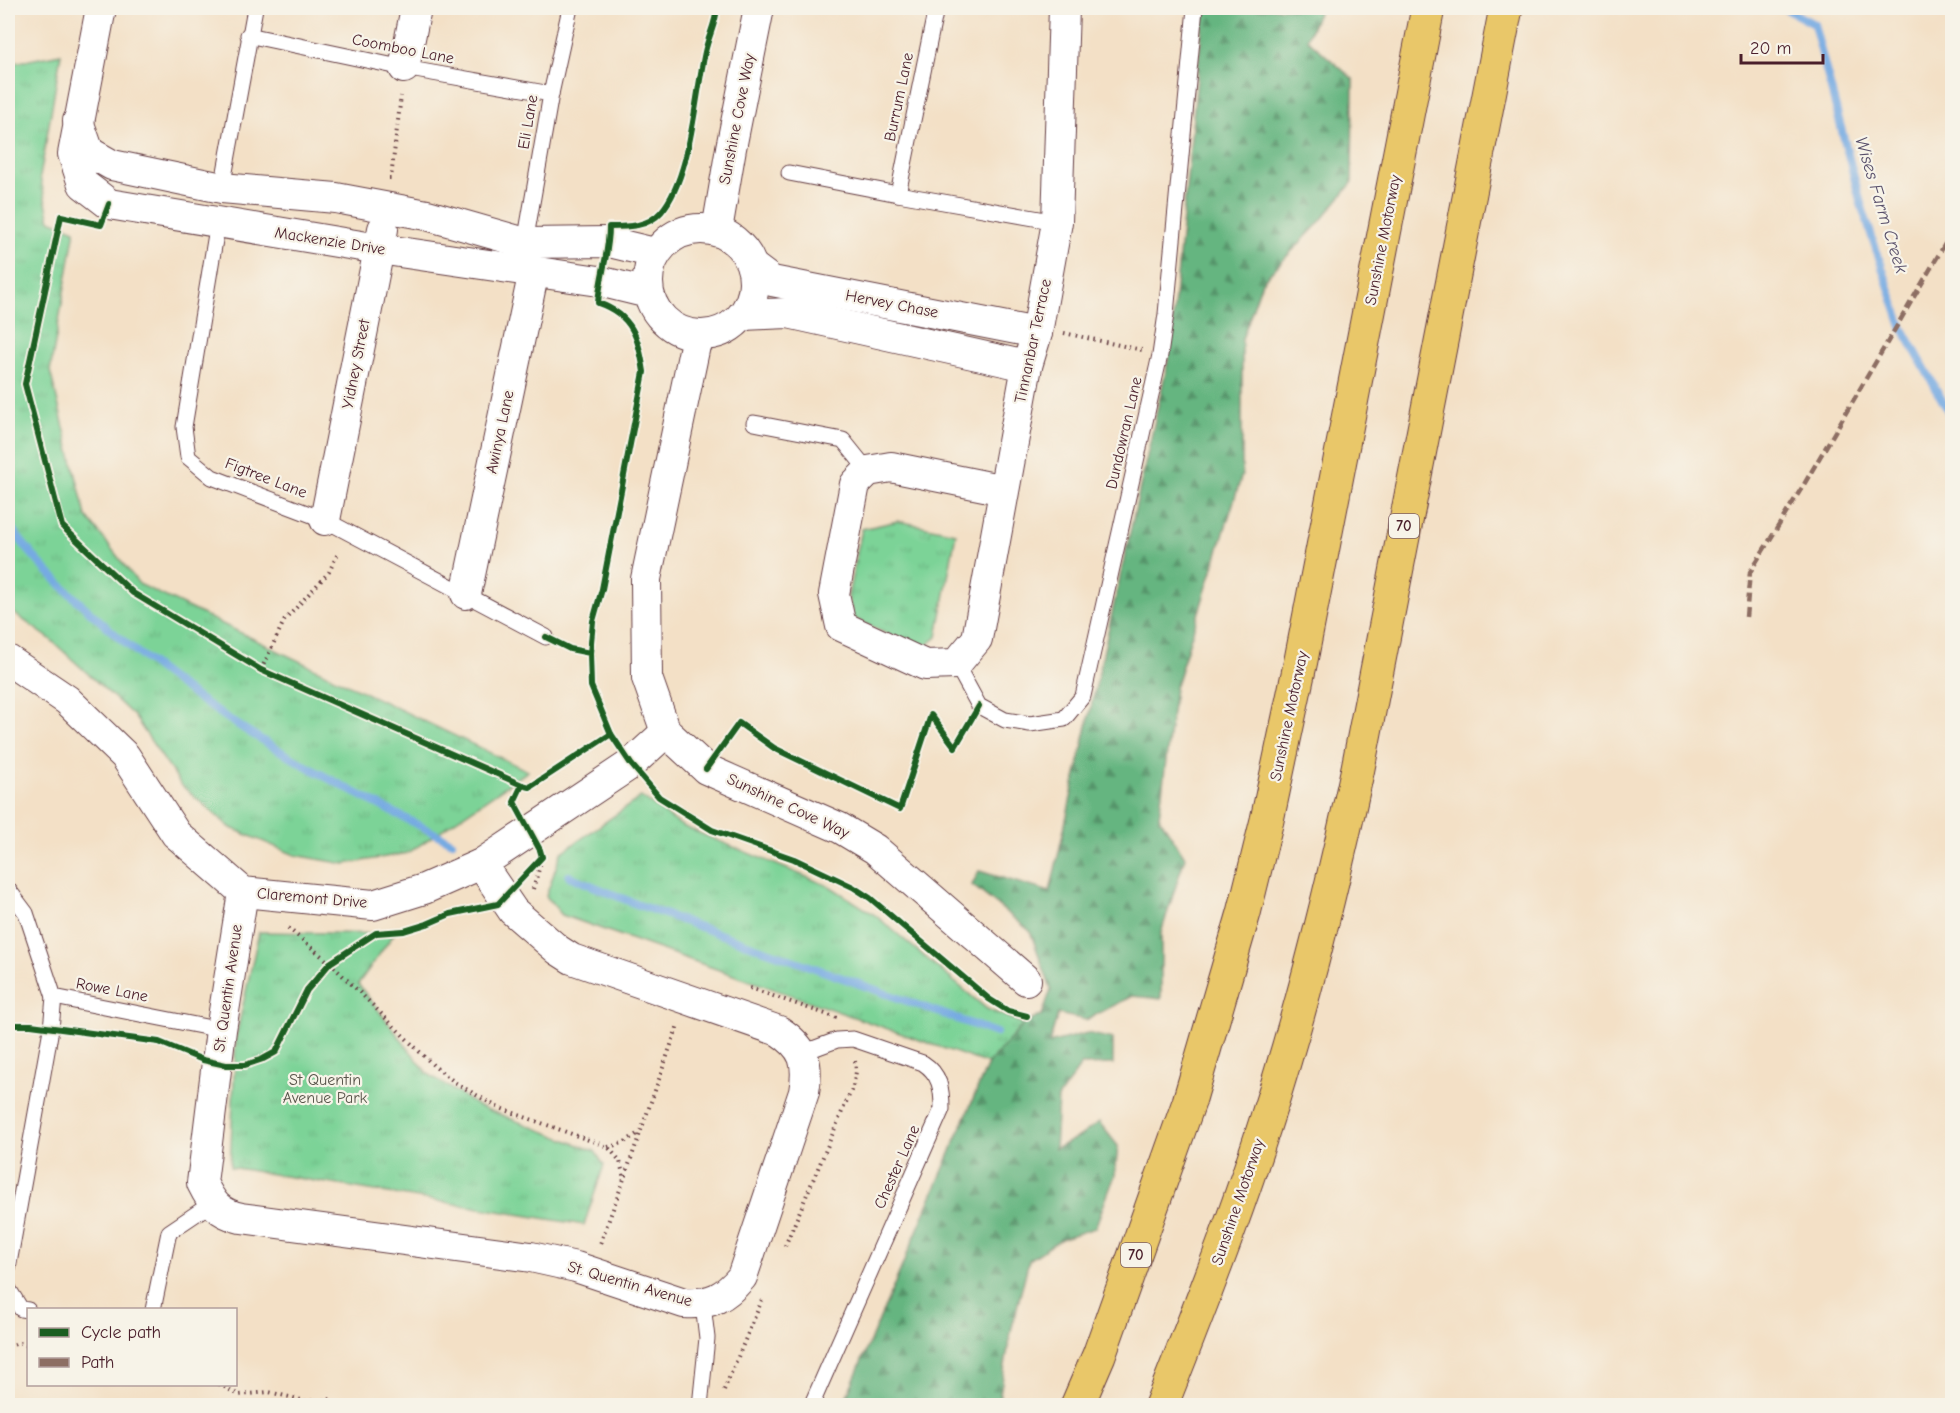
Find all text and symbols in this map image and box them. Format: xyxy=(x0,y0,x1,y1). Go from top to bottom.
scale bar xyxy=(1741,27,1824,65)
street label: Coomboo Lane xyxy=(350,30,456,68)
text: 20 m xyxy=(1750,38,1791,59)
street label: Sunshine Cove Way xyxy=(715,51,759,186)
street label: Burrum Lane xyxy=(881,51,917,143)
street label: Eli Lane xyxy=(514,93,542,151)
water label: Wises Farm Creek xyxy=(1850,134,1912,276)
street label: Sunshine Motorway xyxy=(1362,173,1405,307)
street label: Mackenzie Drive xyxy=(273,223,387,259)
street label: Tinnanbar Terrace xyxy=(1011,277,1055,405)
street label: Hervey Chase xyxy=(844,286,940,322)
street label: Yidney Street xyxy=(338,317,374,410)
street label: Dundowran Lane xyxy=(1102,375,1146,491)
street label: Awinya Lane xyxy=(482,389,518,475)
street label: Figtree Lane xyxy=(223,454,309,502)
road number: 70 xyxy=(1389,514,1419,538)
street label: Sunshine Motorway xyxy=(1266,649,1312,783)
street label: Sunshine Cove Way xyxy=(724,770,853,843)
street label: Claremont Drive xyxy=(256,884,368,912)
street label: St. Quentin Avenue xyxy=(210,923,246,1053)
street label: Rowe Lane xyxy=(74,974,150,1006)
park label: St Quentin Avenue Park xyxy=(283,1071,368,1107)
street label: Chester Lane xyxy=(871,1122,923,1212)
street label: Sunshine Motorway xyxy=(1208,1136,1268,1267)
road number: 70 xyxy=(1121,1243,1151,1267)
street label: St. Quentin Avenue xyxy=(566,1258,694,1310)
legend xyxy=(27,1308,237,1386)
text: Cycle path xyxy=(81,1322,161,1343)
text: Path xyxy=(81,1352,114,1373)

